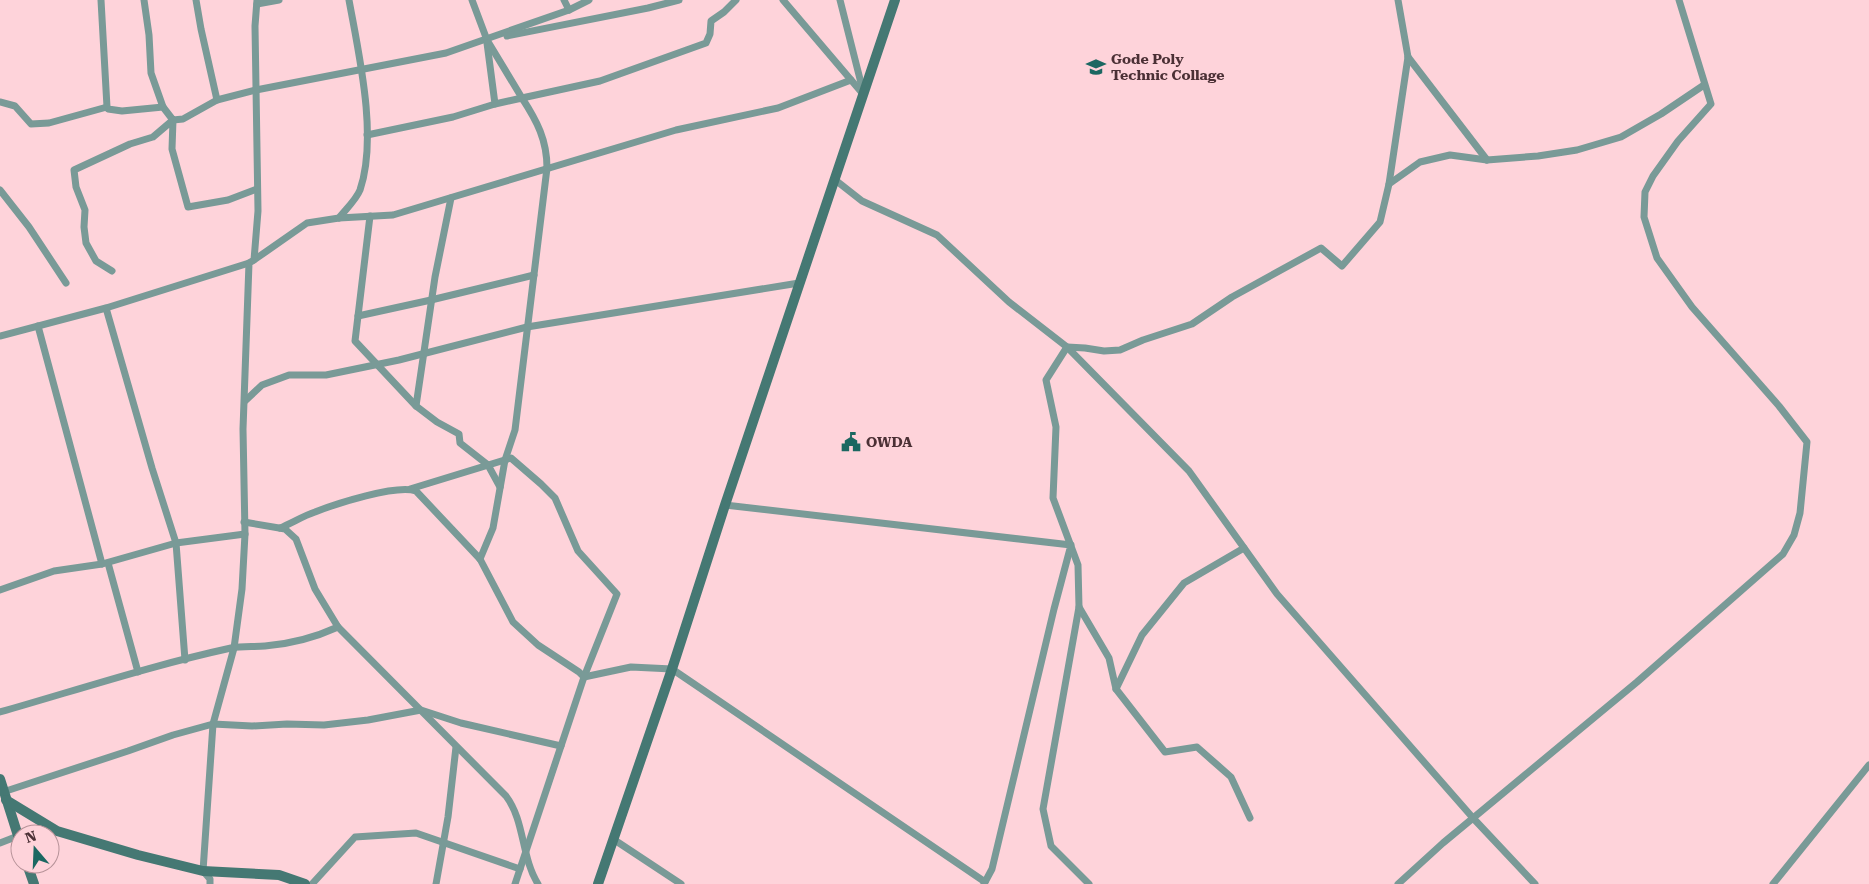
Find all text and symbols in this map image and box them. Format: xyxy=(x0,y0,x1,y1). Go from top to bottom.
place label: Gode Poly Technic Collage xyxy=(1111,51,1224,83)
school or university icon: Gode Poly Technic Collage xyxy=(1085,56,1107,78)
public building icon: OWDA xyxy=(840,431,862,453)
place label: OWDA xyxy=(866,434,912,450)
north arrow xyxy=(10,824,60,874)
text: N xyxy=(23,827,39,846)

